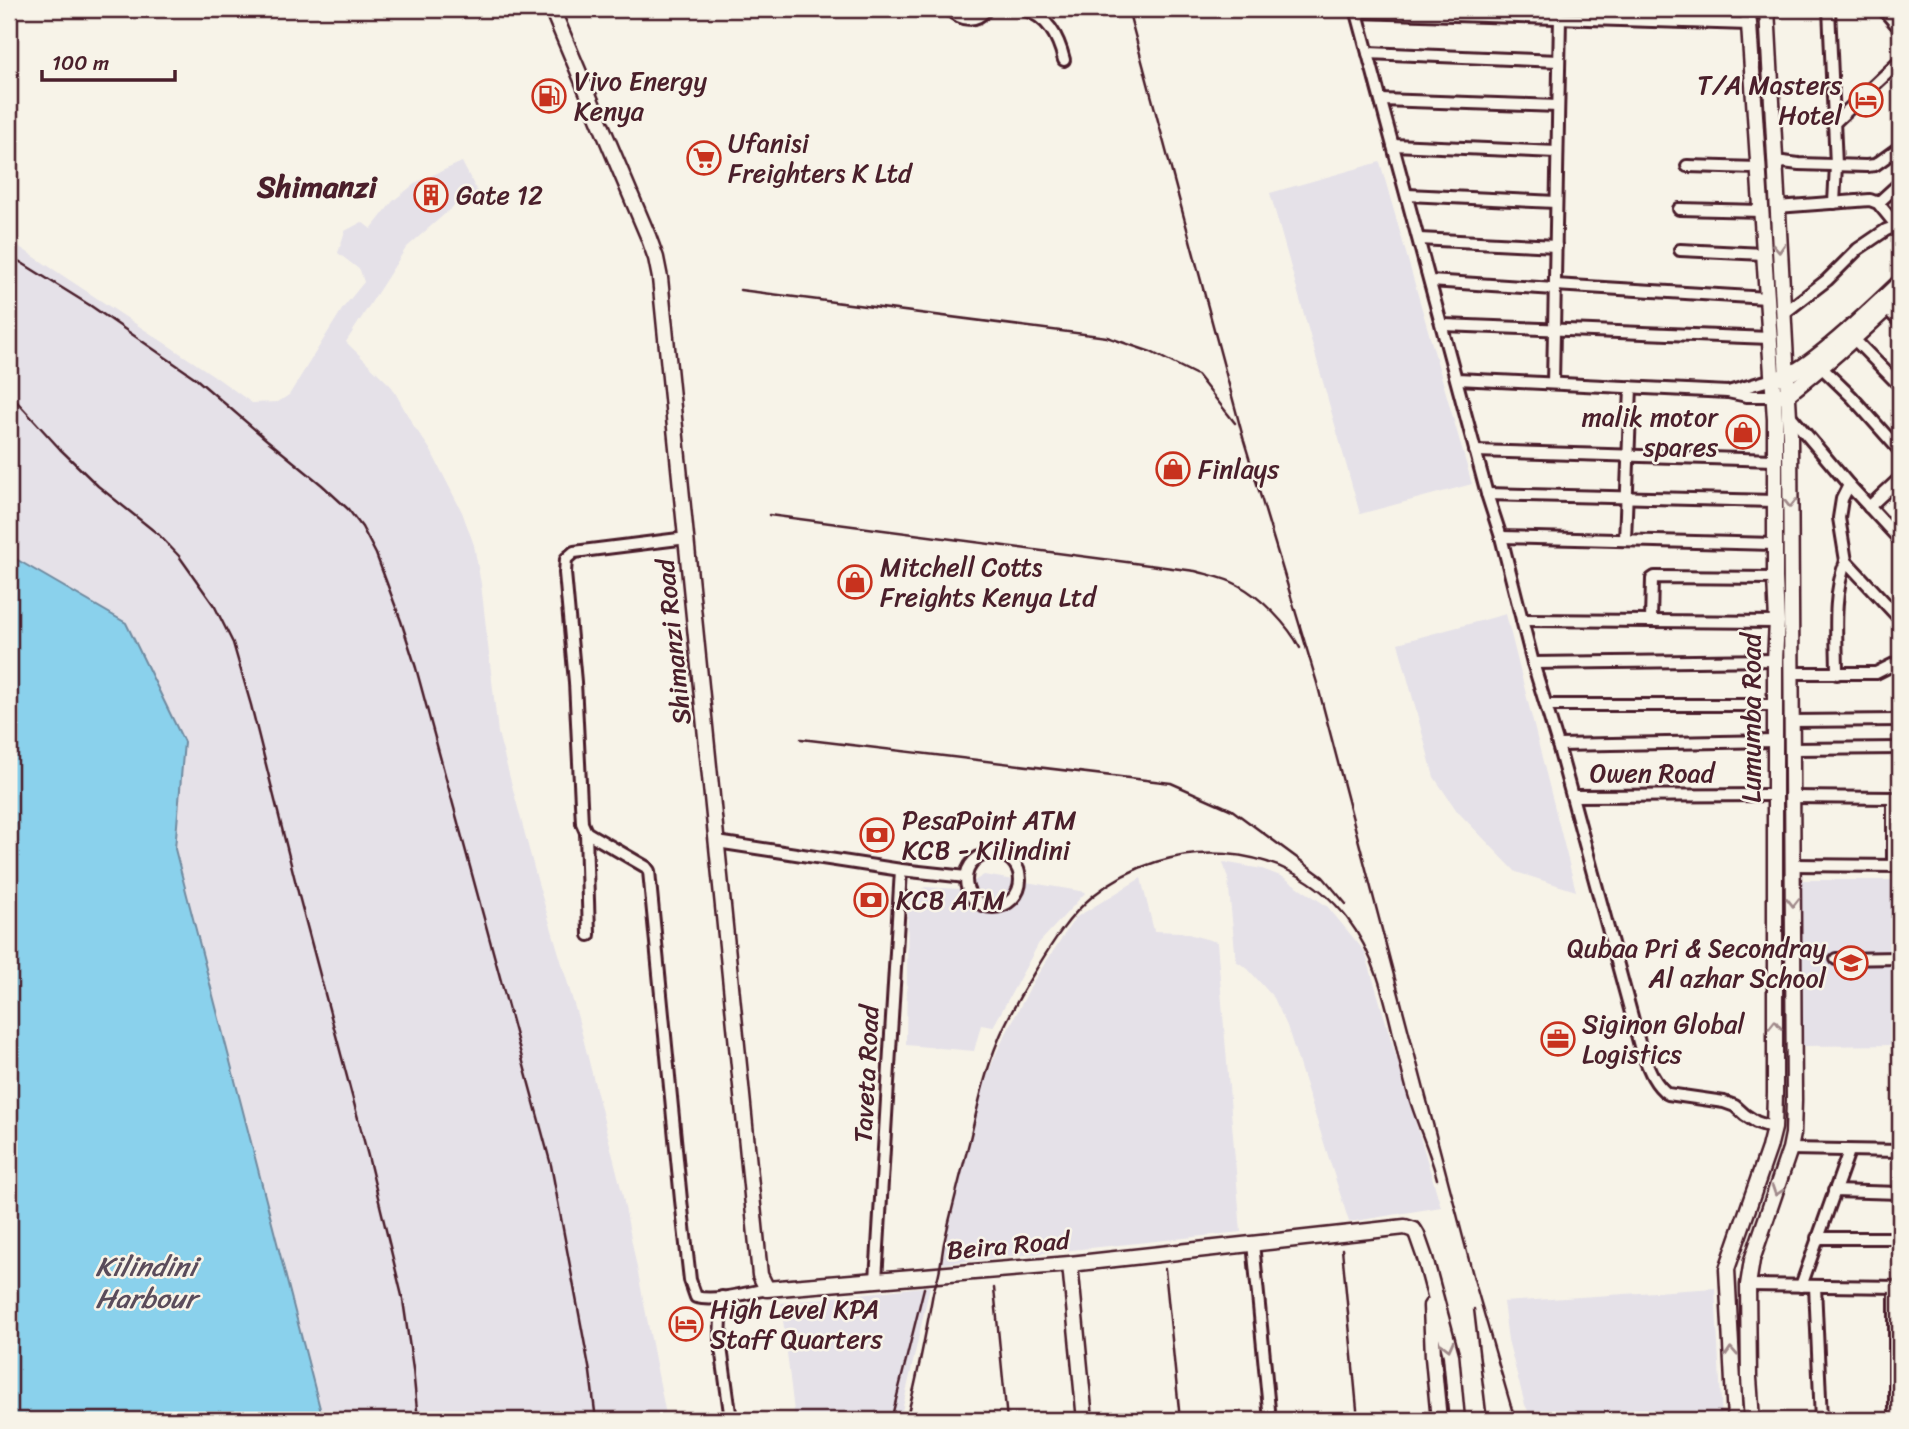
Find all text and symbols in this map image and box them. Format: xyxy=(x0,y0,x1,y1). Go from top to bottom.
scale bar xyxy=(42,38,175,82)
text: 100 m xyxy=(52,44,109,82)
place label: Vivo Energy Kenya xyxy=(574,58,707,134)
place label: T/A Masters Hotel xyxy=(1697,62,1843,138)
fuel station icon: Vivo Energy Kenya xyxy=(530,77,568,115)
hotel icon: T/A Masters Hotel xyxy=(1847,81,1885,119)
place label: Ufanisi Freighters K Ltd xyxy=(728,120,914,196)
supermarket icon: Ufanisi Freighters K Ltd xyxy=(685,139,723,177)
district label: Shimanzi xyxy=(256,160,379,214)
place label: Gate 12 xyxy=(456,172,543,218)
building icon: Gate 12 xyxy=(412,176,450,214)
one-way arrow xyxy=(1772,243,1787,254)
place label: malik motor spares xyxy=(1582,394,1719,470)
shop icon: malik motor spares xyxy=(1724,413,1762,451)
place label: Finlays xyxy=(1198,446,1280,492)
shop icon: Finlays xyxy=(1154,450,1192,488)
one-way arrow xyxy=(1782,498,1798,509)
place label: Mitchell Cotts Freights Kenya Ltd xyxy=(880,544,1098,620)
street label: Shimanzi Road xyxy=(641,555,705,727)
shop icon: Mitchell Cotts Freights Kenya Ltd xyxy=(836,563,874,601)
street label: Lumumba Road xyxy=(1728,631,1774,803)
street label: Owen Road xyxy=(1590,750,1717,796)
place label: PesaPoint ATM KCB - Kilindini xyxy=(902,797,1076,873)
bank icon: PesaPoint ATM KCB - Kilindini xyxy=(858,816,896,854)
place label: KCB ATM xyxy=(896,877,1005,923)
bank icon: KCB ATM xyxy=(852,881,890,919)
one-way arrow xyxy=(1785,897,1801,908)
place label: Qubaa Pri & Secondray Al azhar School xyxy=(1567,925,1827,1001)
school or university icon: Qubaa Pri & Secondray Al azhar School xyxy=(1832,944,1870,982)
place label: Siginon Global Logistics xyxy=(1582,1001,1745,1077)
street label: Taveta Road xyxy=(839,1002,893,1144)
one-way arrow xyxy=(1767,1019,1783,1030)
office icon: Siginon Global Logistics xyxy=(1539,1020,1577,1058)
one-way arrow xyxy=(1771,1184,1785,1196)
street label: Beira Road xyxy=(945,1217,1074,1273)
water label: Kilindini Harbour xyxy=(95,1242,202,1323)
place label: High Level KPA Staff Quarters xyxy=(710,1286,883,1362)
hotel icon: High Level KPA Staff Quarters xyxy=(667,1305,705,1343)
one-way arrow xyxy=(1440,1340,1454,1352)
one-way arrow xyxy=(1724,1346,1739,1357)

